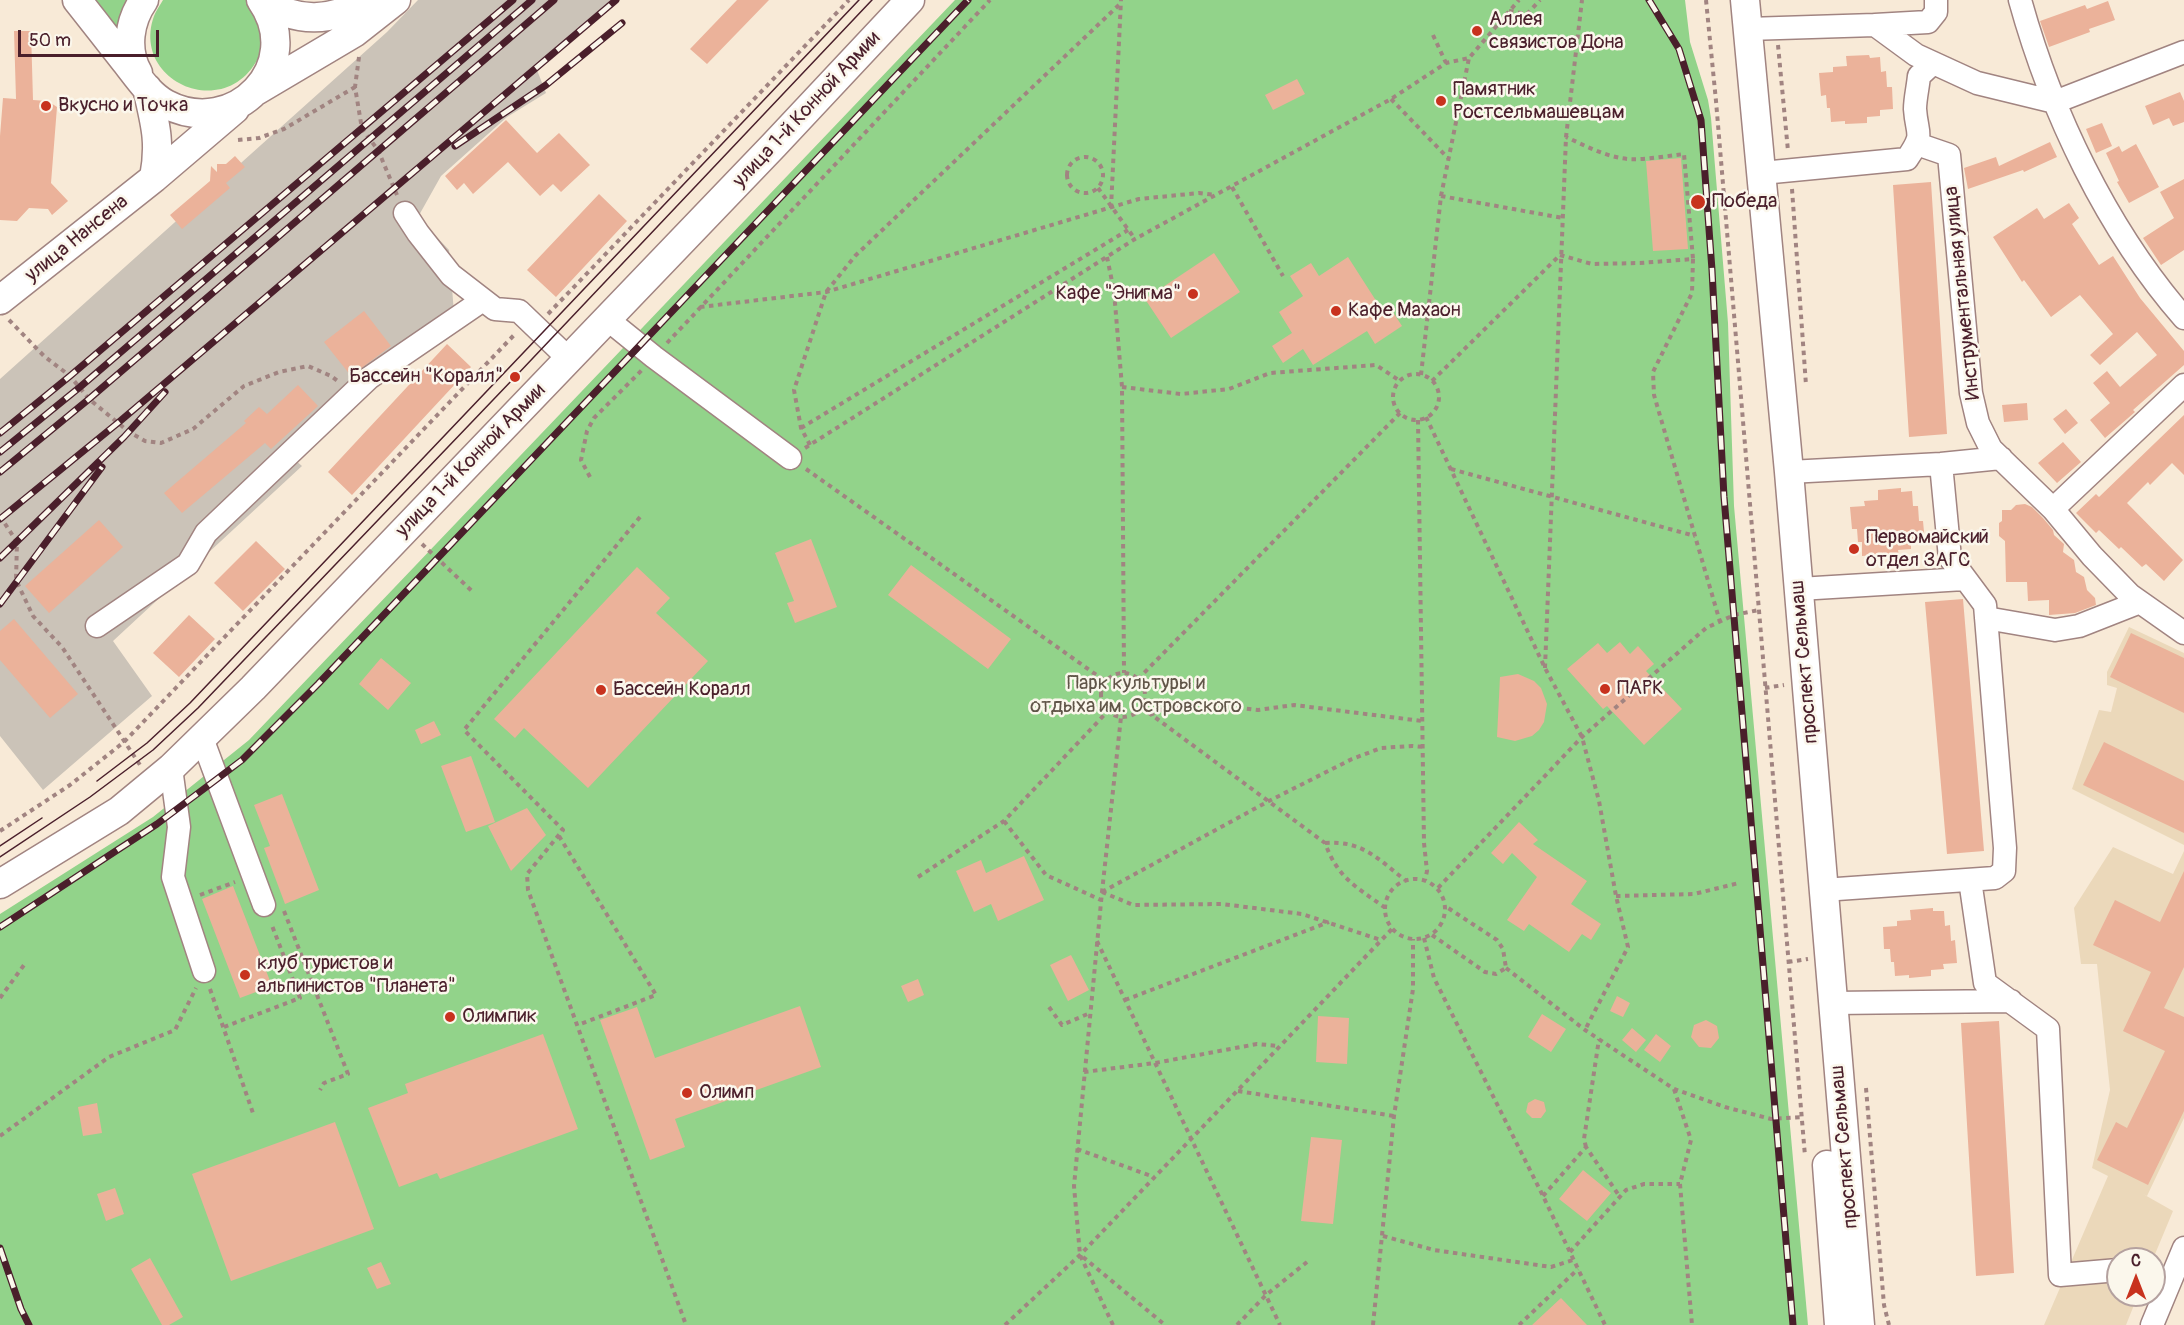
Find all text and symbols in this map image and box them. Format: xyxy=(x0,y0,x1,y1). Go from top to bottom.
place label: Аллея связистов Дона xyxy=(1489,8,1624,55)
scale bar xyxy=(21,18,162,56)
marker: Аллея связистов Дона xyxy=(1470,24,1484,38)
street label: улица 1-й Конной Армии xyxy=(728,27,886,193)
text: 50 m xyxy=(29,29,71,52)
place label: Памятник Ростсельмашевцам xyxy=(1453,78,1625,125)
place label: Вкусно и Точка xyxy=(58,94,188,118)
marker: Памятник Ростсельмашевцам xyxy=(1434,94,1448,108)
marker: Вкусно и Точка xyxy=(39,99,53,113)
street label: Инструментальная улица xyxy=(1940,185,1986,401)
street label: улица Нансена xyxy=(21,190,133,288)
place label: Победа xyxy=(1712,190,1777,214)
marker: Победа xyxy=(1689,193,1707,211)
place label: Кафе "Энигма" xyxy=(1055,282,1181,306)
marker: Кафе "Энигма" xyxy=(1186,287,1200,301)
place label: Кафе Махаон xyxy=(1348,299,1461,323)
marker: Кафе Махаон xyxy=(1329,304,1343,318)
place label: Бассейн "Коралл" xyxy=(349,365,503,389)
marker: Бассейн "Коралл" xyxy=(508,370,522,384)
street label: улица 1-й Конной Армии xyxy=(391,379,551,543)
place label: Первомайский отдел ЗАГС xyxy=(1866,526,1989,573)
marker: Первомайский отдел ЗАГС xyxy=(1847,542,1861,556)
street label: проспект Сельмаш xyxy=(1786,579,1824,745)
park label: Парк культуры и отдыха им. Островского xyxy=(1030,672,1242,719)
place label: ПАРК xyxy=(1617,677,1663,701)
place label: Бассейн Коралл xyxy=(613,678,750,702)
marker: ПАРК xyxy=(1598,682,1612,696)
marker: Бассейн Коралл xyxy=(594,683,608,697)
place label: клуб туристов и альпинистов "Планета" xyxy=(257,952,456,999)
marker: клуб туристов и альпинистов "Планета" xyxy=(238,968,252,982)
place label: Олимпик xyxy=(462,1005,537,1029)
marker: Олимпик xyxy=(443,1010,457,1024)
street label: проспект Сельмаш xyxy=(1826,1064,1864,1230)
place label: Олимп xyxy=(699,1081,754,1105)
marker: Олимп xyxy=(680,1086,694,1100)
north arrow xyxy=(2106,1247,2166,1307)
text: С xyxy=(2131,1251,2141,1271)

